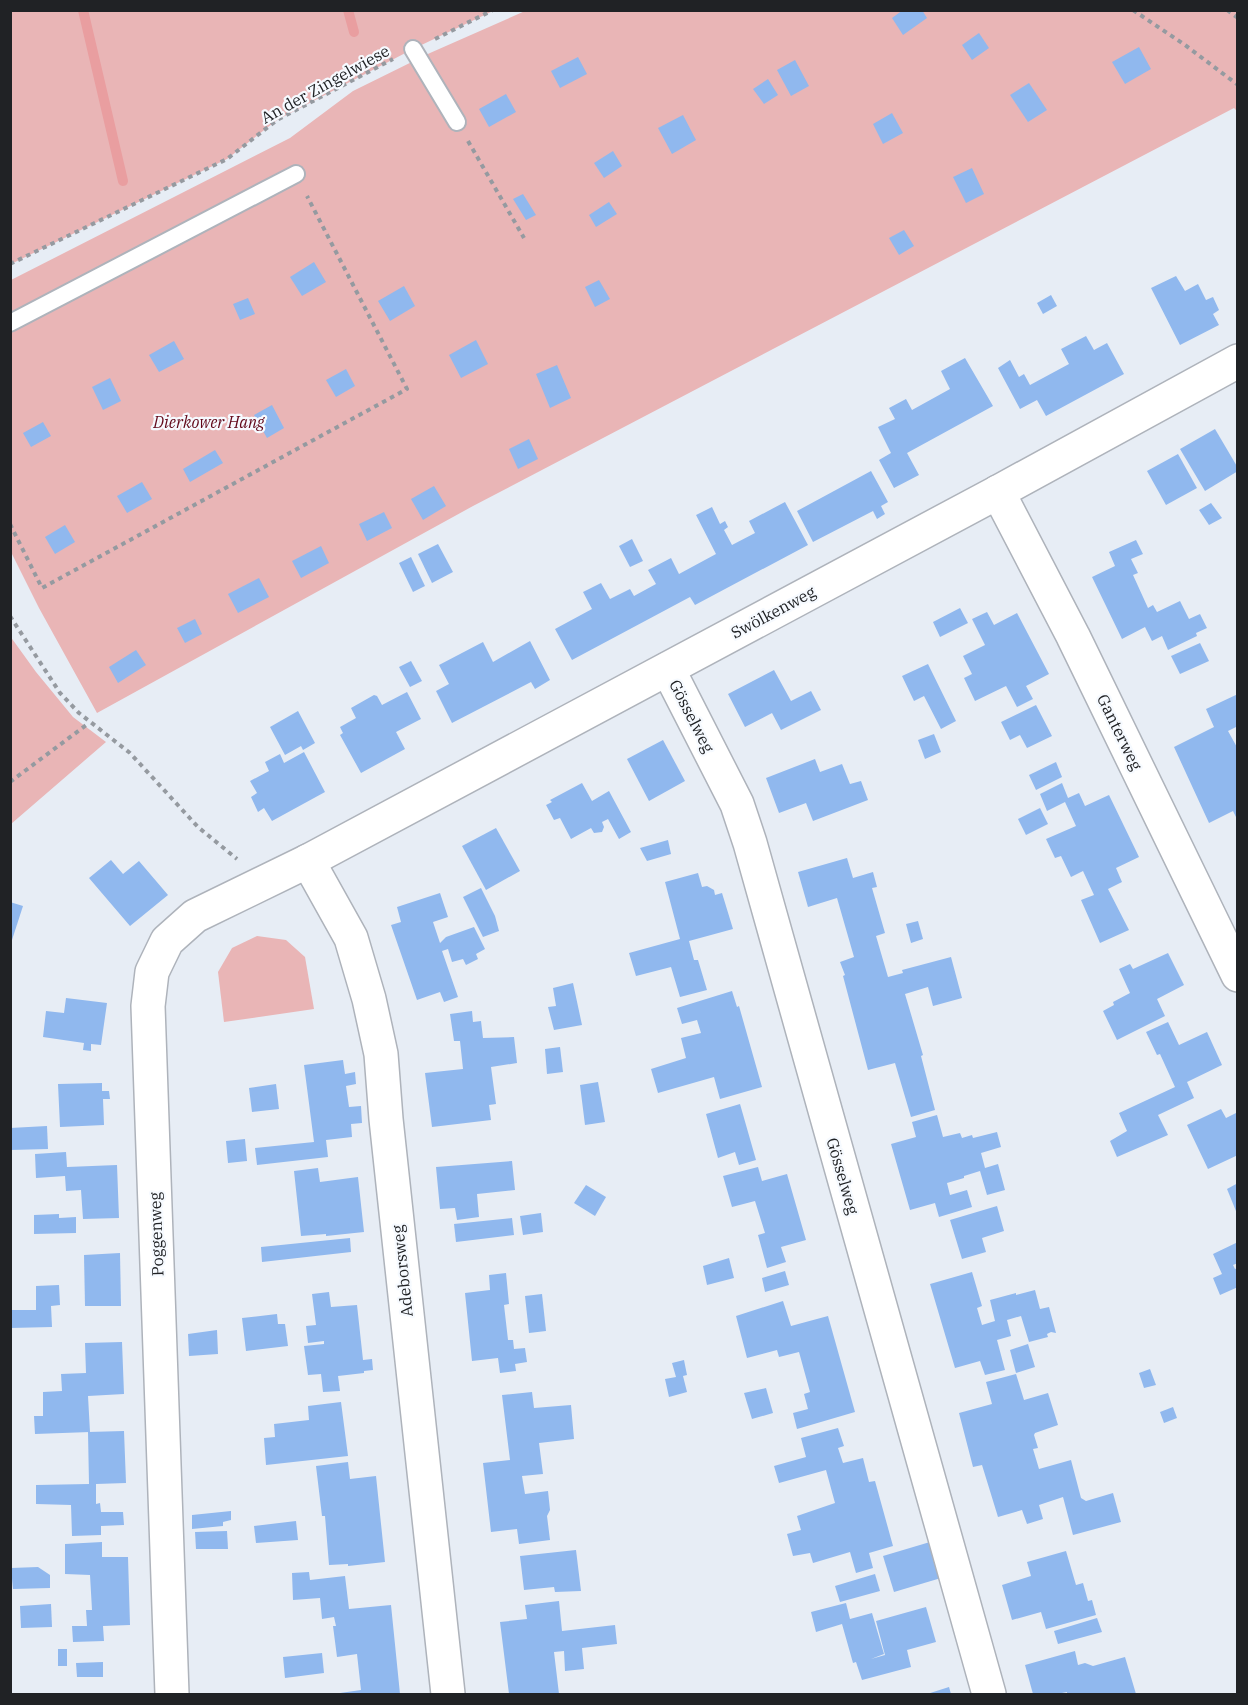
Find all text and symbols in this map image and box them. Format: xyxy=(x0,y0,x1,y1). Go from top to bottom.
street label: An der Zingelwiese xyxy=(257,40,393,128)
park label: Dierkower Hang xyxy=(152,412,265,432)
street label: Swölkenweg xyxy=(727,581,819,643)
street label: Gösselweg xyxy=(665,676,719,756)
street label: Ganterweg xyxy=(1093,691,1147,774)
street label: Gösselweg xyxy=(822,1135,864,1217)
street label: Poggenweg xyxy=(145,1191,167,1276)
street label: Adeborsweg xyxy=(387,1224,417,1318)

